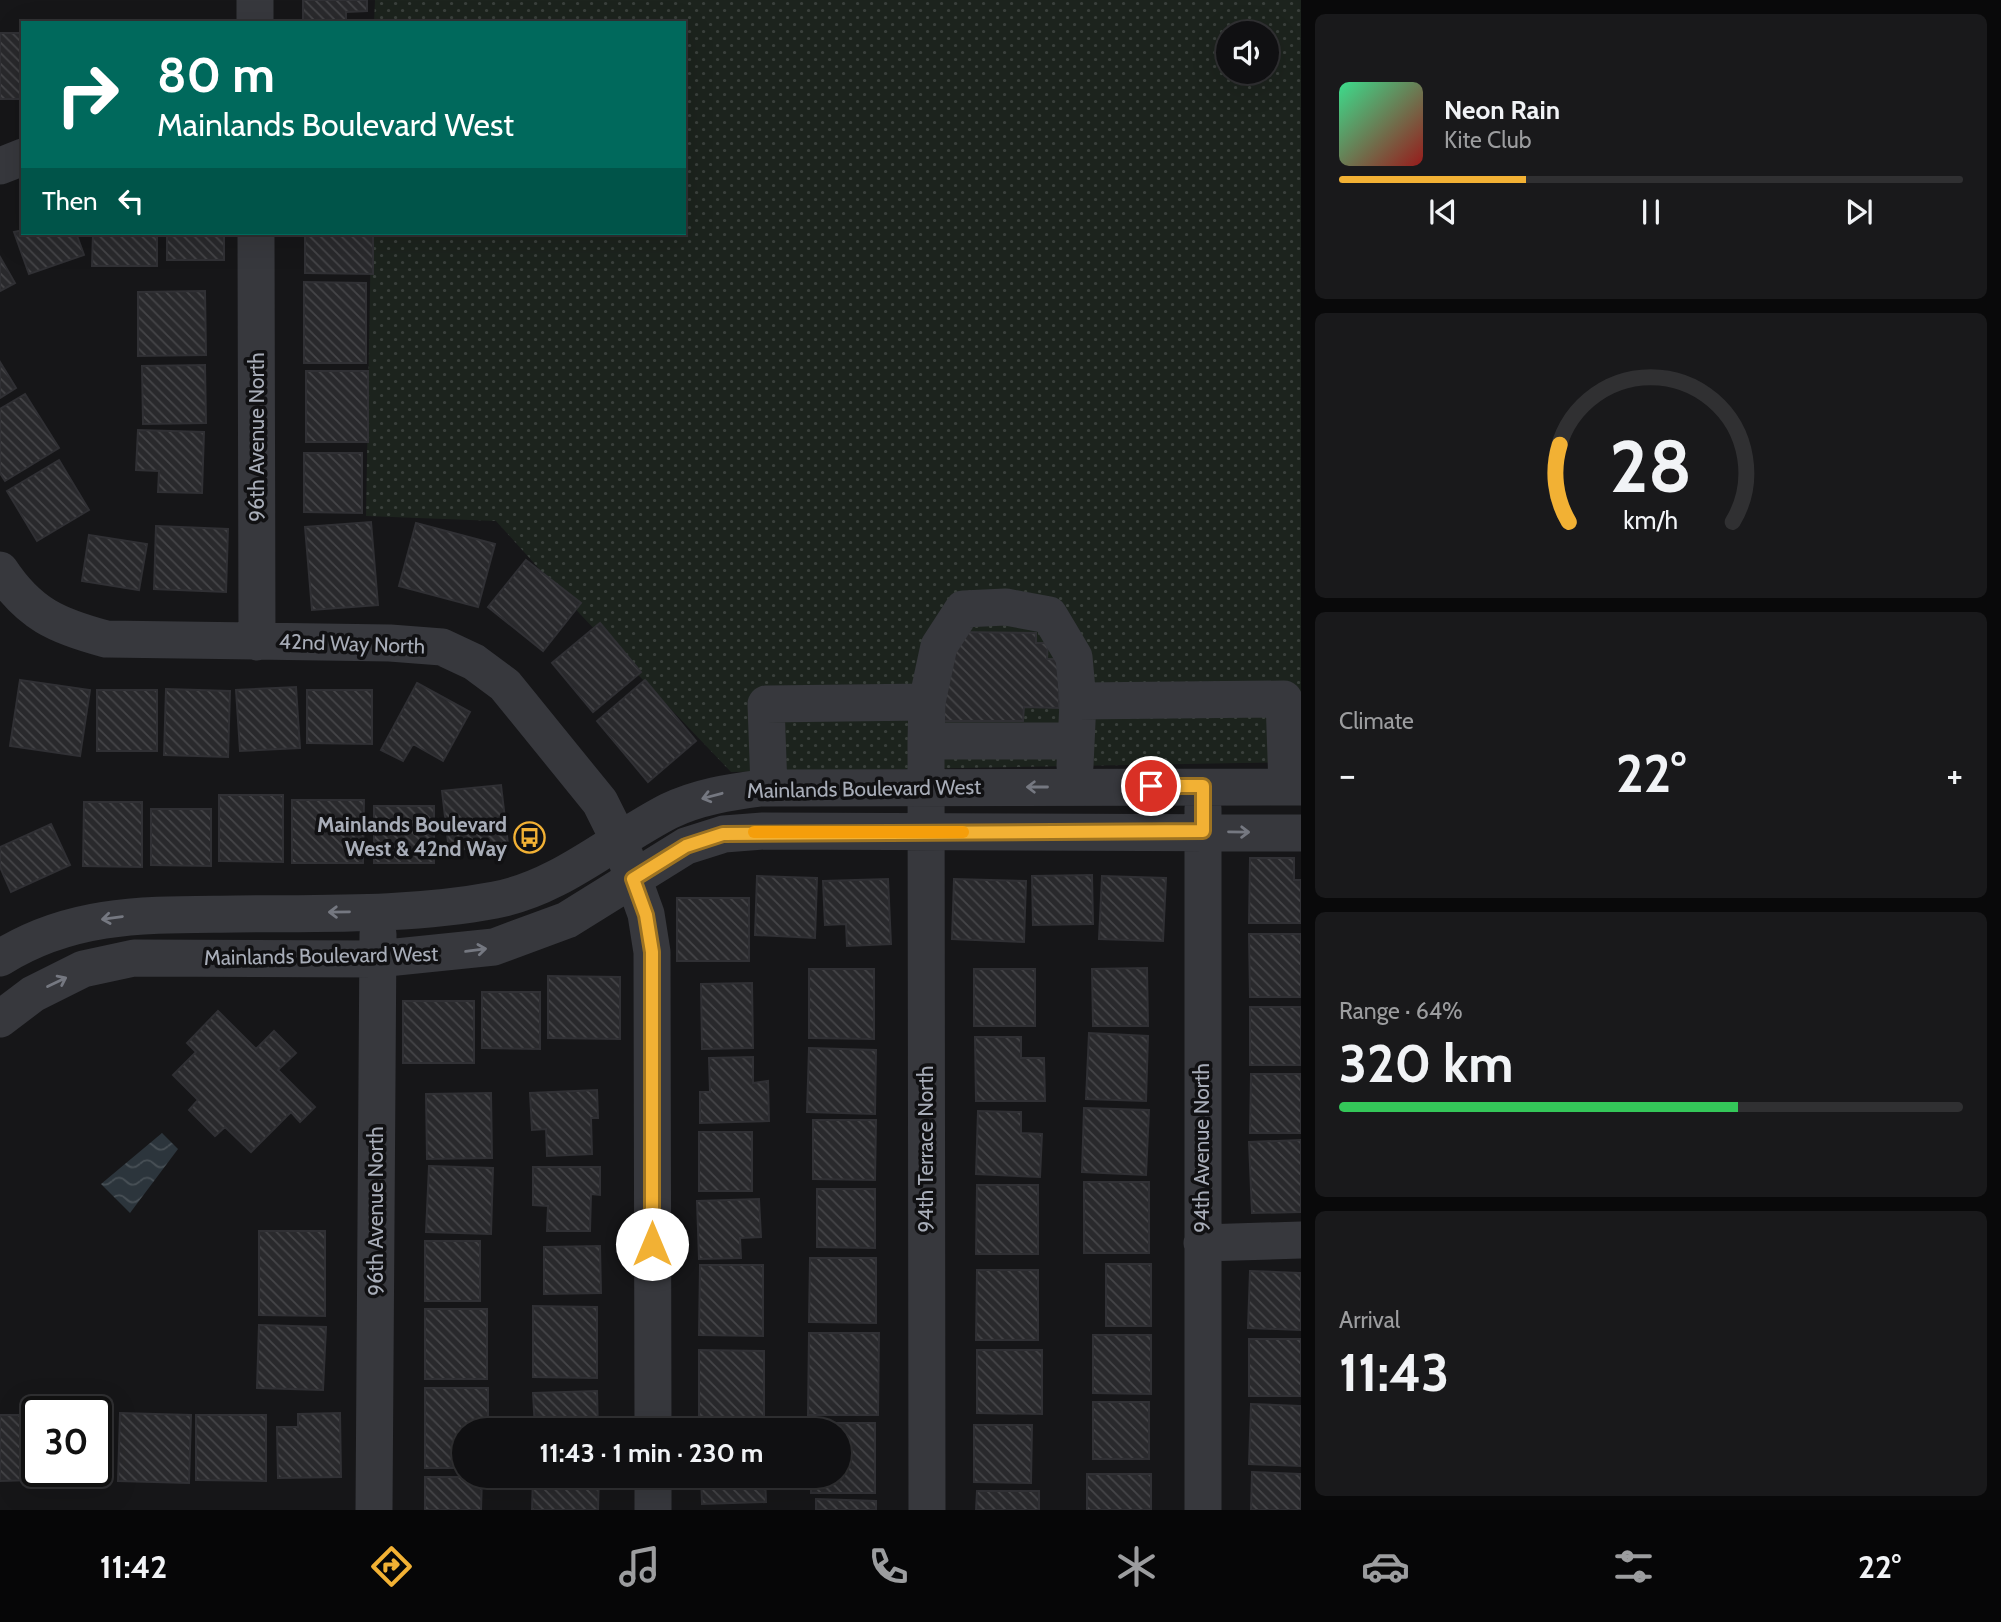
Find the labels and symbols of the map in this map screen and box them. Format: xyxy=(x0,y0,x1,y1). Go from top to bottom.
street label: 96th Avenue North xyxy=(244,352,269,522)
street label: 42nd Way North xyxy=(278,628,426,659)
pin xyxy=(1121,756,1181,816)
street label: Mainlands Boulevard West xyxy=(747,774,981,803)
one-way arrow xyxy=(1026,780,1049,794)
one-way arrow xyxy=(701,791,723,804)
place label: Mainlands Boulevard West & 42nd Way xyxy=(317,812,508,861)
bus stop icon: Mainlands Boulevard West & 42nd Way xyxy=(513,820,547,854)
one-way arrow xyxy=(1227,825,1250,839)
one-way arrow xyxy=(328,906,351,919)
one-way arrow xyxy=(101,912,123,925)
street label: Mainlands Boulevard West xyxy=(204,941,438,970)
one-way arrow xyxy=(464,943,487,956)
one-way arrow xyxy=(46,974,67,988)
street label: 94th Avenue North xyxy=(1189,1063,1214,1233)
street label: 94th Terrace North xyxy=(913,1066,938,1232)
street label: 96th Avenue North xyxy=(363,1126,388,1296)
position arrow xyxy=(615,1207,689,1281)
speed limit sign: 30 xyxy=(21,1396,112,1487)

